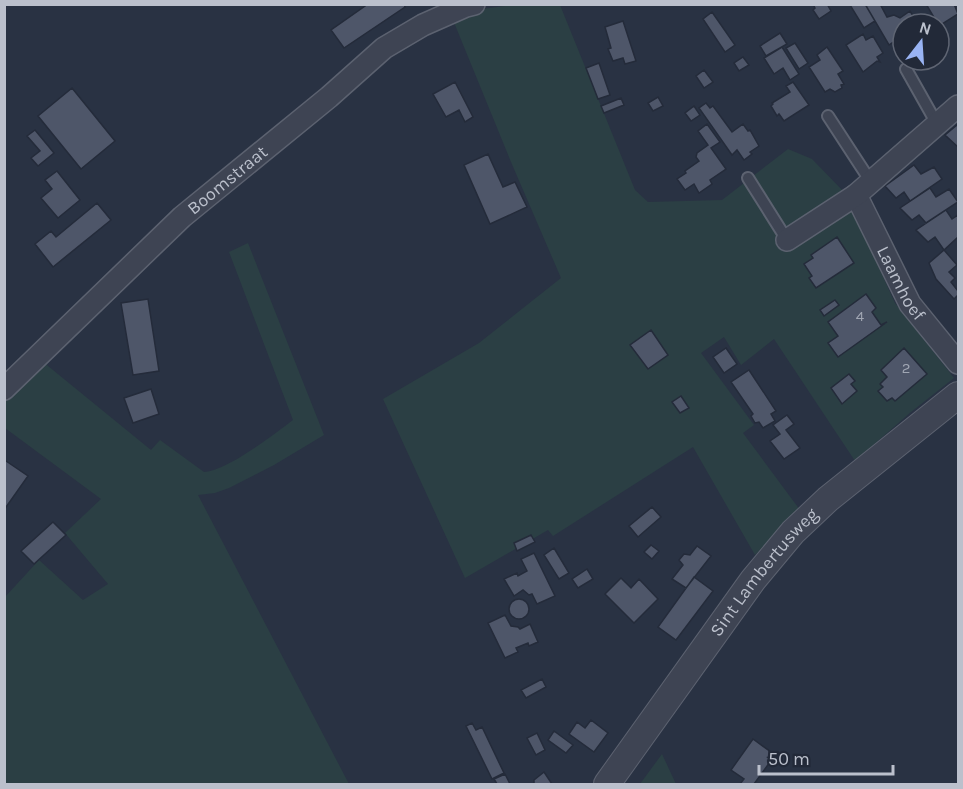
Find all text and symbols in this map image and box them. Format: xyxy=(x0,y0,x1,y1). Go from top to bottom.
north arrow xyxy=(891,12,951,72)
text: N xyxy=(917,17,934,39)
street label: Boomstraat xyxy=(183,141,272,219)
street label: Laamhoef xyxy=(872,242,930,326)
house number: 4 xyxy=(856,307,865,325)
house number: 2 xyxy=(902,359,910,377)
street label: Sint Lambertusweg xyxy=(705,503,823,641)
scale bar xyxy=(759,738,892,776)
text: 50 m xyxy=(768,748,810,770)

